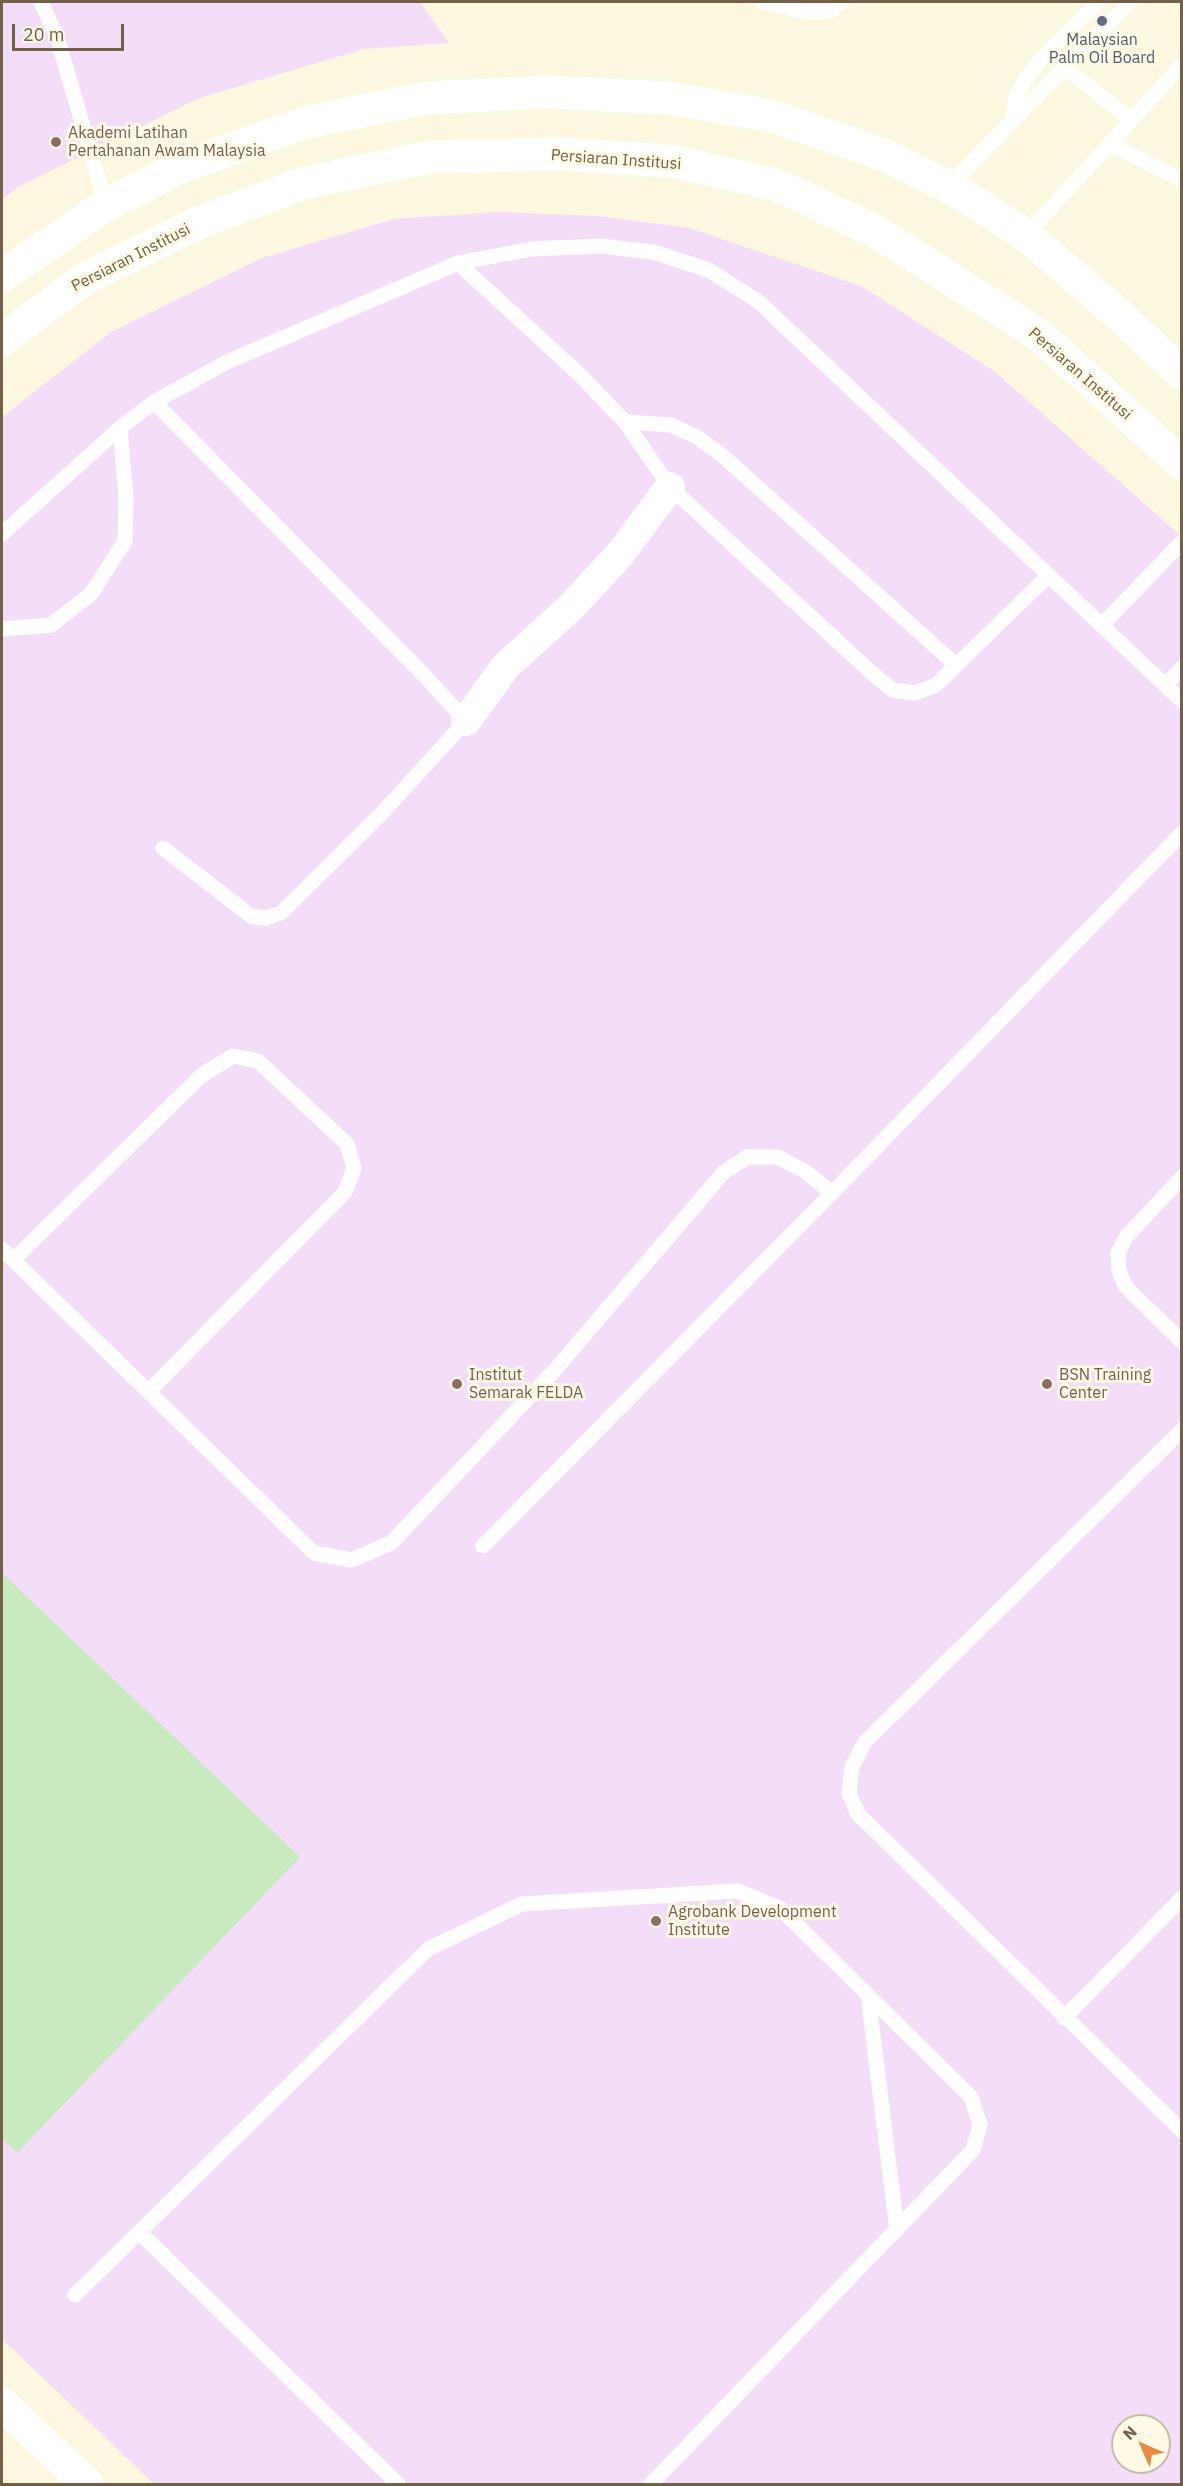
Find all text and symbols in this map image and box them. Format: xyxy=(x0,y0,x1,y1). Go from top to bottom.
scale bar xyxy=(15,12,128,50)
marker: Malaysian Palm Oil Board xyxy=(1095,14,1109,28)
text: 20 m xyxy=(23,23,65,46)
place label: Malaysian Palm Oil Board xyxy=(1049,30,1155,68)
place label: Akademi Latihan Pertahanan Awam Malaysia xyxy=(68,123,266,161)
marker: Akademi Latihan Pertahanan Awam Malaysia xyxy=(49,135,63,149)
street label: Persiaran Institusi xyxy=(550,146,682,174)
street label: Persiaran Institusi xyxy=(68,220,194,296)
street label: Persiaran Institusi xyxy=(1024,324,1136,424)
place label: Institut Semarak FELDA xyxy=(469,1365,583,1403)
place label: BSN Training Center xyxy=(1059,1365,1151,1403)
marker: Institut Semarak FELDA xyxy=(450,1377,464,1391)
marker: BSN Training Center xyxy=(1040,1377,1054,1391)
place label: Agrobank Development Institute xyxy=(668,1902,837,1940)
marker: Agrobank Development Institute xyxy=(649,1914,663,1928)
north arrow xyxy=(1111,2414,1171,2474)
text: N xyxy=(1119,2422,1141,2444)

